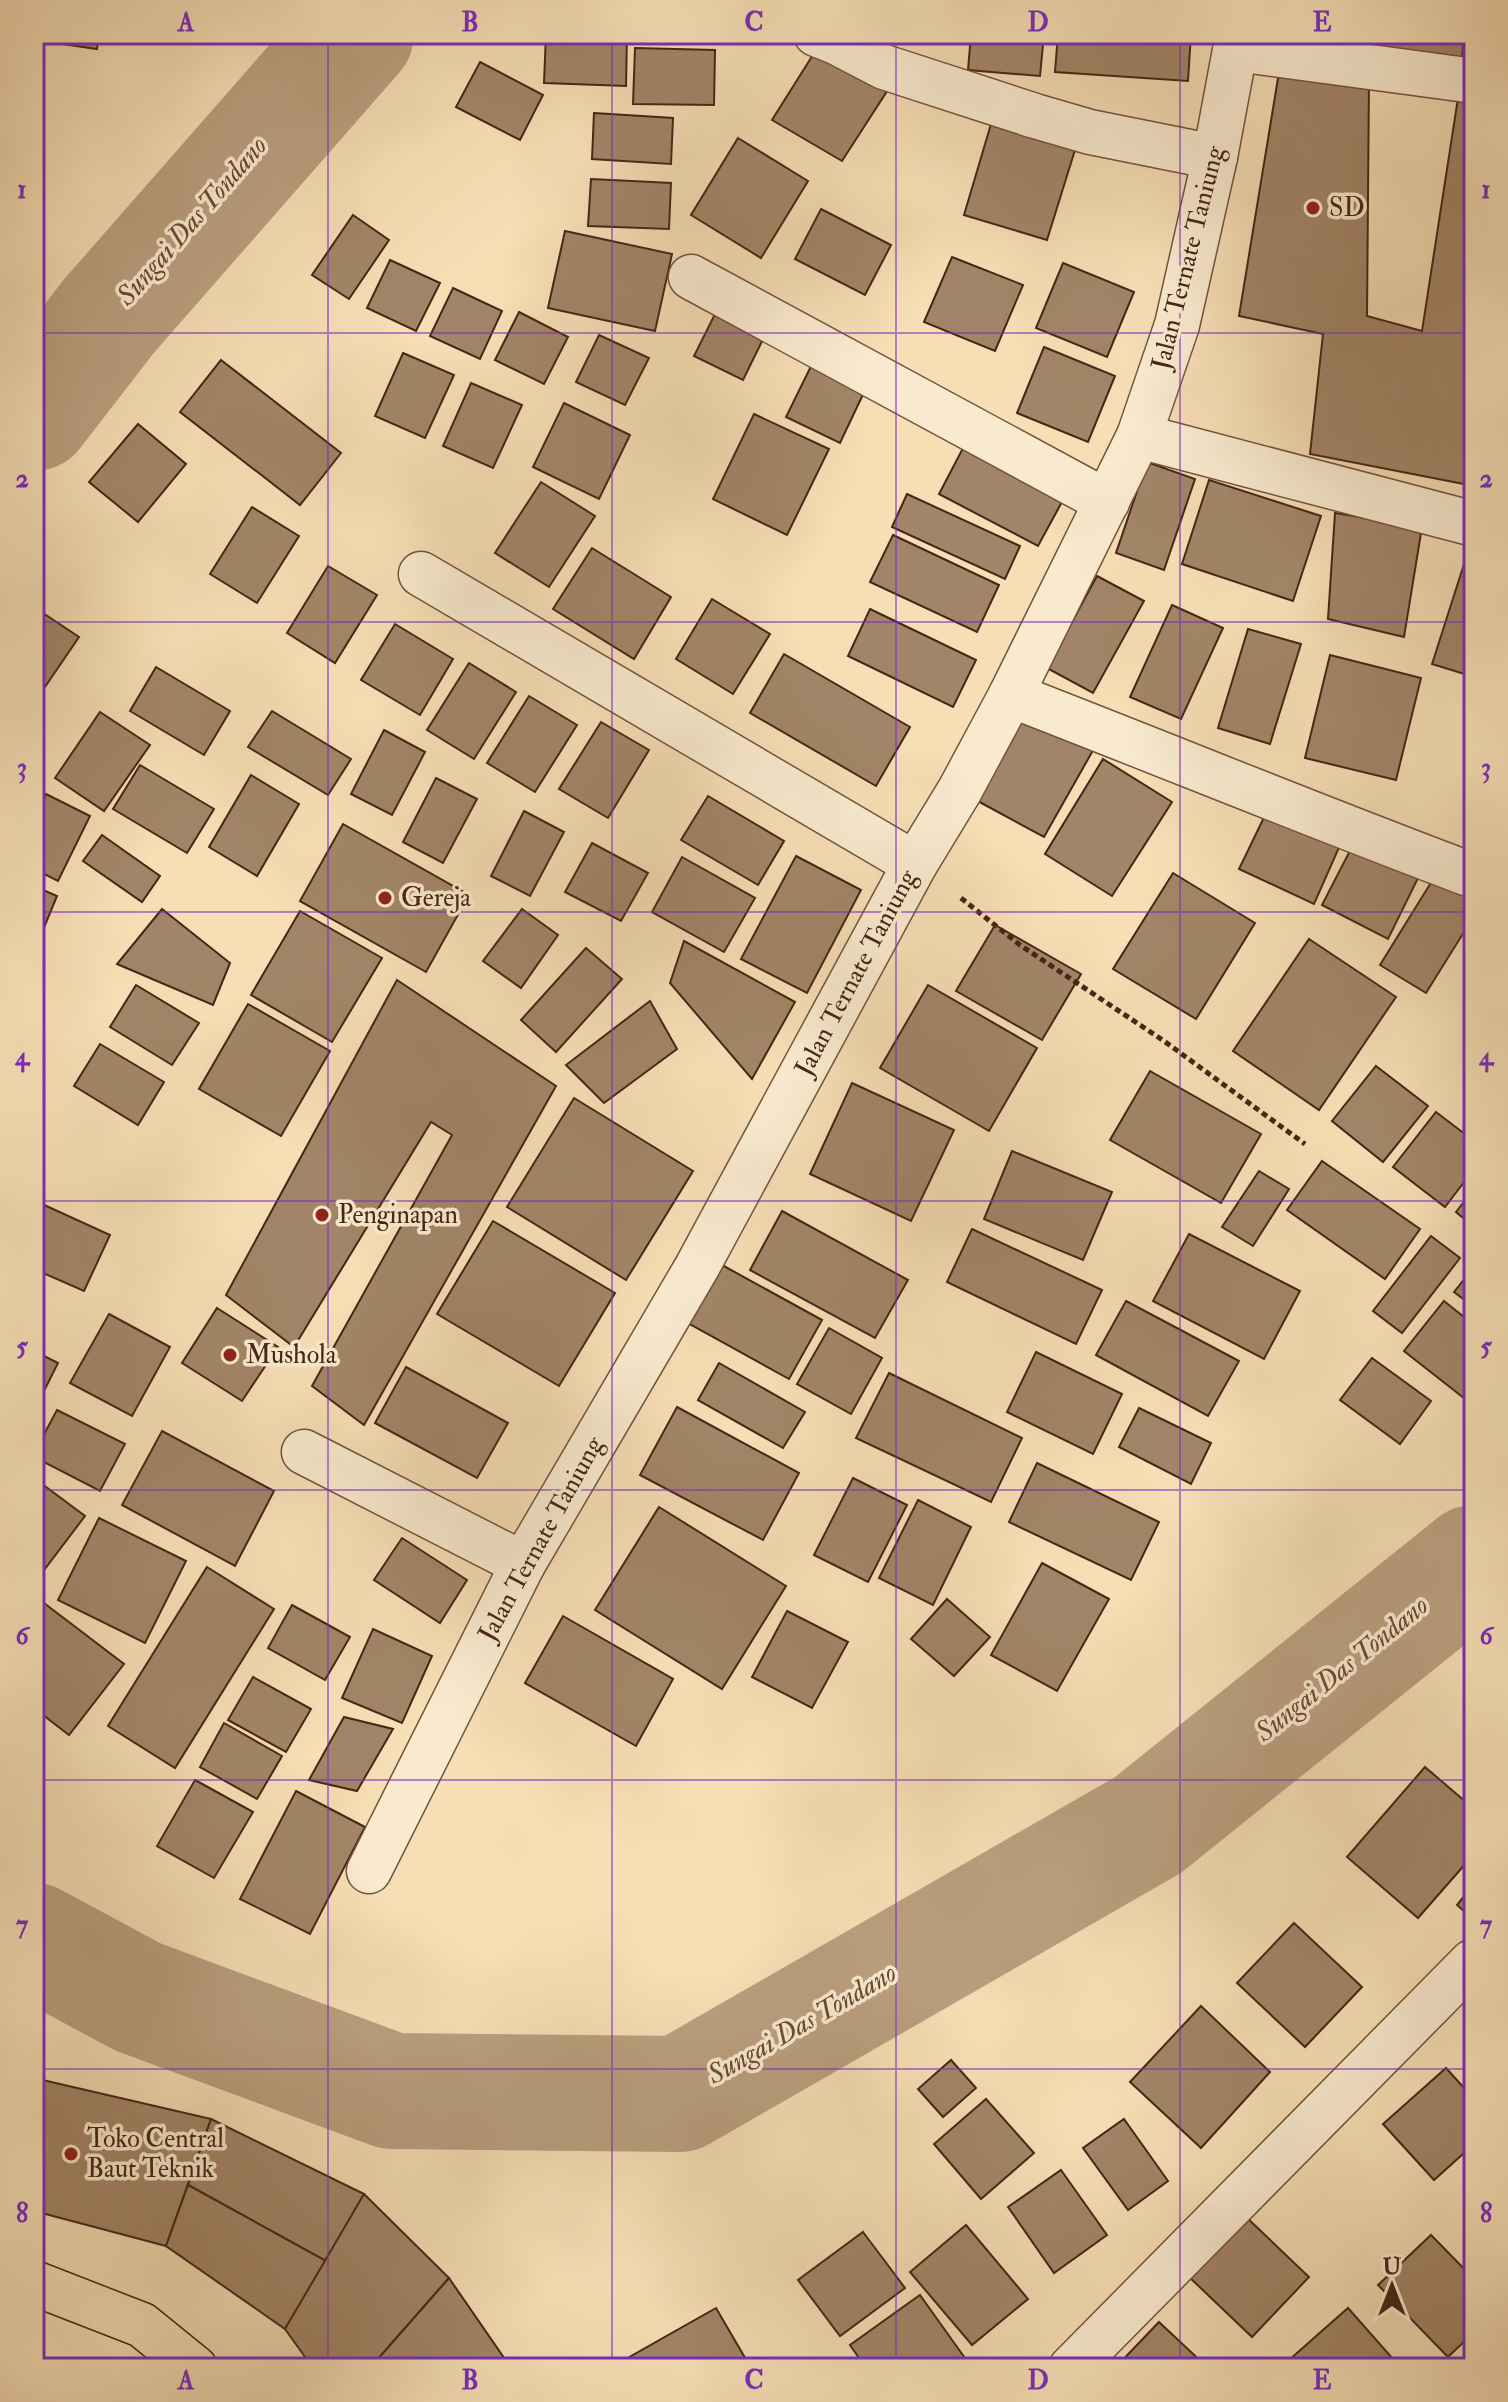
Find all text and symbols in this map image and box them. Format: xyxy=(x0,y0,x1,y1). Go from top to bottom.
text: A xyxy=(177,7,195,39)
text: B xyxy=(461,7,479,39)
text: C xyxy=(744,7,764,39)
text: D xyxy=(1027,7,1049,39)
text: E xyxy=(1313,7,1332,39)
water label: Sungai Das Tondano xyxy=(108,129,275,314)
street label: Jalan Ternate Taniung xyxy=(1144,142,1232,374)
text: 1 xyxy=(17,174,27,206)
text: 1 xyxy=(1481,174,1491,206)
place label: SD xyxy=(1329,192,1365,224)
marker: SD xyxy=(1304,199,1322,217)
text: 2 xyxy=(15,463,29,495)
text: 2 xyxy=(1479,463,1493,495)
text: 3 xyxy=(17,752,27,784)
text: 3 xyxy=(1481,752,1491,784)
street label: Jalan Ternate Taniung xyxy=(788,863,925,1083)
place label: Gereja xyxy=(401,882,471,914)
marker: Gereja xyxy=(376,889,394,907)
text: 4 xyxy=(14,1041,31,1073)
text: 4 xyxy=(1478,1041,1495,1073)
place label: Penginapan xyxy=(338,1199,458,1232)
marker: Penginapan xyxy=(313,1206,331,1224)
text: 5 xyxy=(16,1331,28,1363)
text: 5 xyxy=(1480,1331,1492,1363)
place label: Mushola xyxy=(246,1339,337,1371)
marker: Mushola xyxy=(221,1346,239,1364)
street label: Jalan Ternate Taniung xyxy=(471,1430,611,1648)
water label: Sungai Das Tondano xyxy=(1247,1588,1436,1750)
text: 6 xyxy=(15,1620,30,1652)
text: 6 xyxy=(1479,1620,1494,1652)
text: 7 xyxy=(16,1909,28,1941)
text: 7 xyxy=(1480,1909,1492,1941)
water label: Sungai Das Tondano xyxy=(700,1956,903,2093)
place label: Toko Central Baut Teknik xyxy=(87,2123,224,2185)
marker: Toko Central Baut Teknik xyxy=(62,2145,80,2163)
text: 8 xyxy=(16,2198,28,2230)
text: 8 xyxy=(1480,2198,1492,2230)
north arrow xyxy=(1352,2246,1432,2326)
text: U xyxy=(1383,2253,1402,2281)
text: A xyxy=(177,2365,195,2397)
text: B xyxy=(461,2365,479,2397)
text: C xyxy=(744,2365,764,2397)
text: D xyxy=(1027,2365,1049,2397)
text: E xyxy=(1313,2365,1332,2397)

